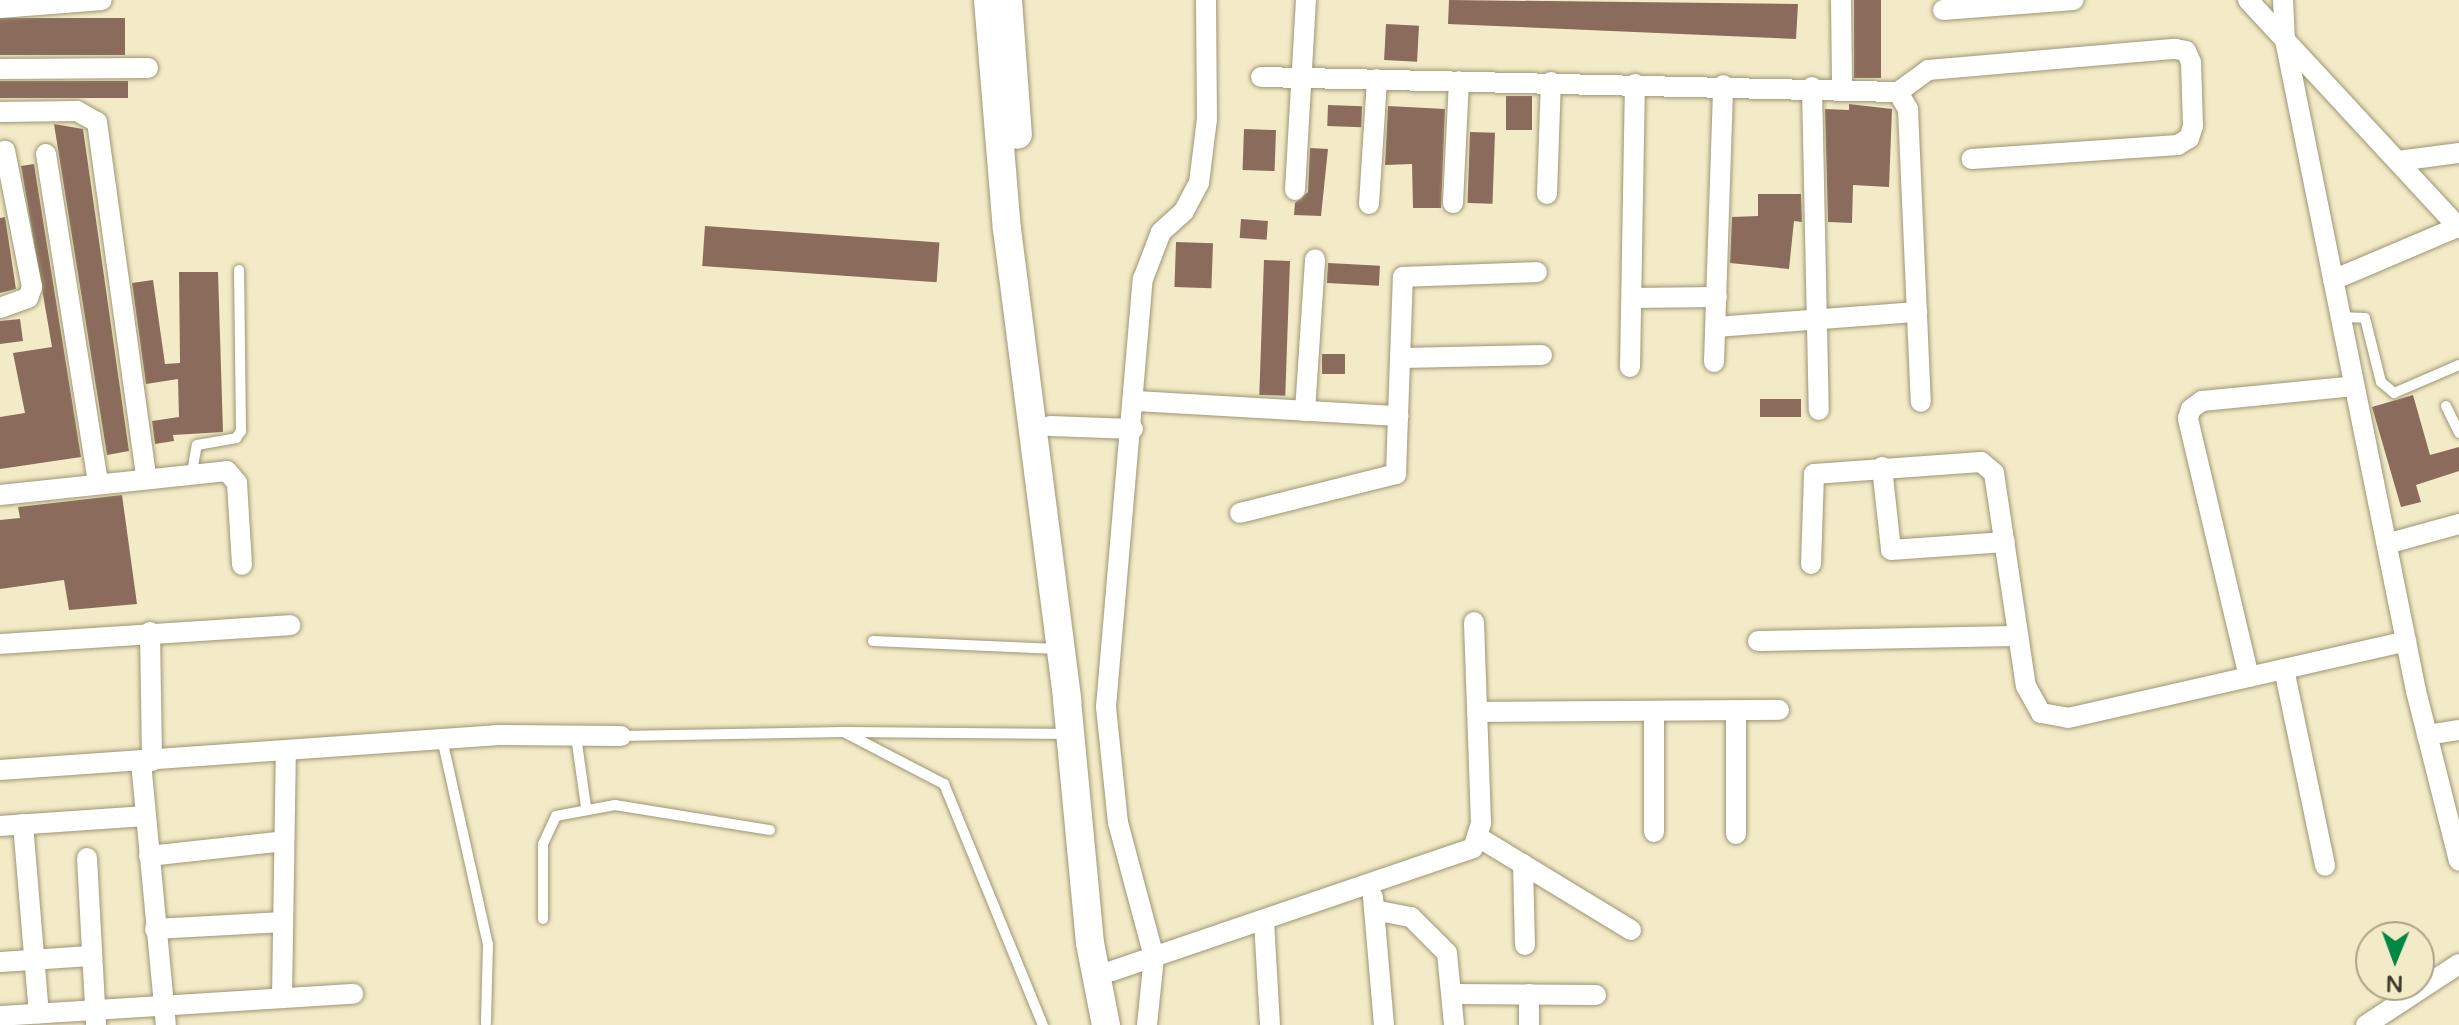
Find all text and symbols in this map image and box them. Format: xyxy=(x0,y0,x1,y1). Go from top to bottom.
north arrow xyxy=(2355,921,2435,1001)
text: N xyxy=(2386,970,2404,996)

